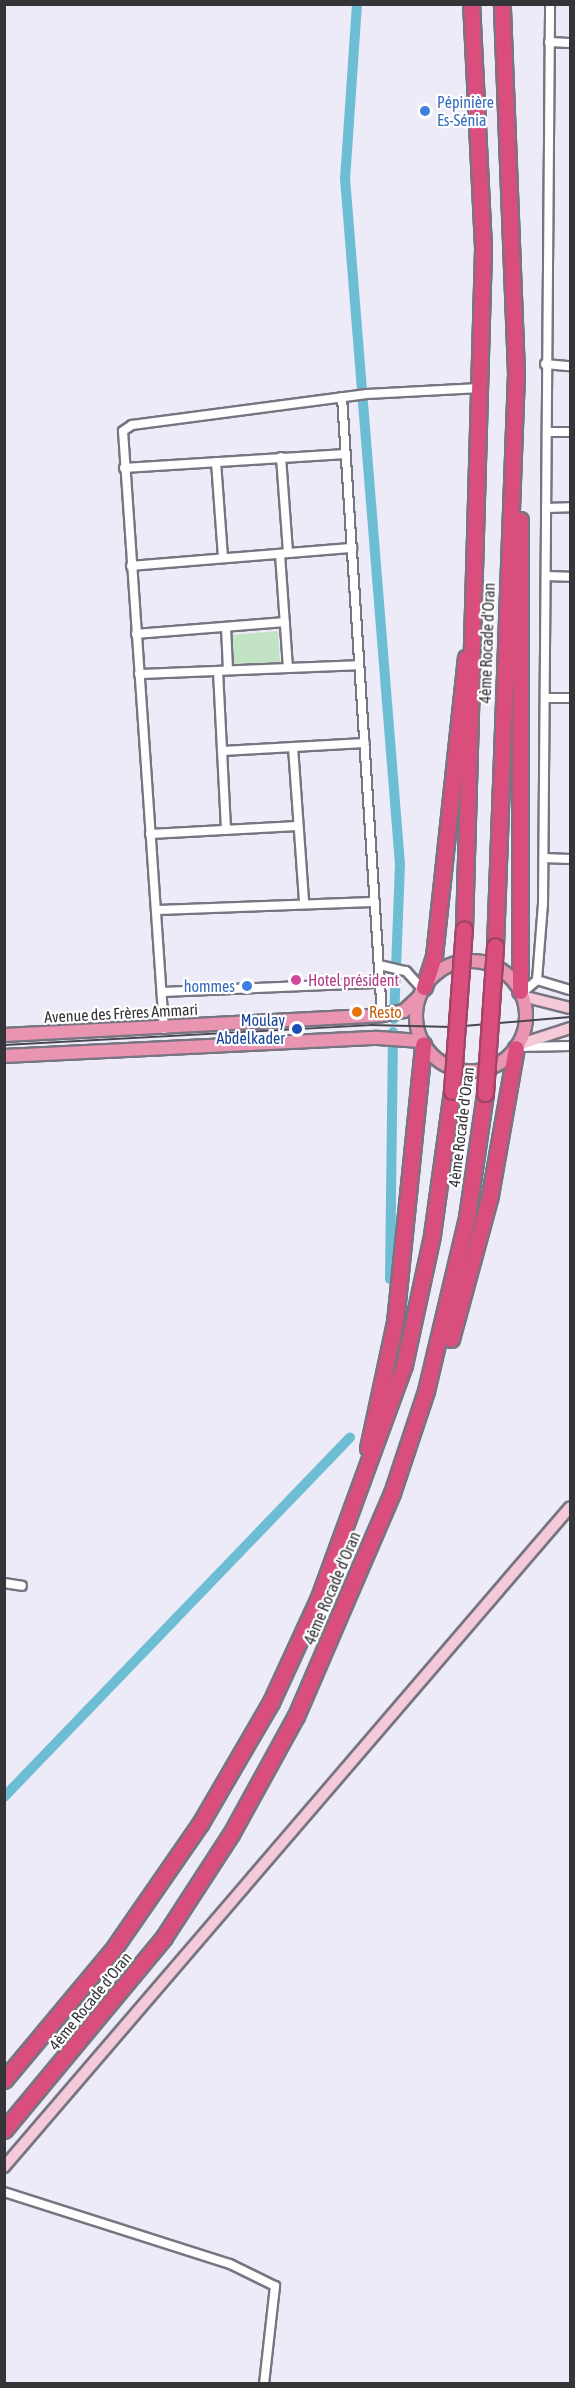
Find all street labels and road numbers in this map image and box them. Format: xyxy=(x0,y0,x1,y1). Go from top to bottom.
street label: 4ème Rocade d'Oran xyxy=(475,582,499,704)
street label: Avenue des Frères Ammari xyxy=(44,999,198,1027)
street label: 4ème Rocade d'Oran xyxy=(444,1066,478,1188)
street label: 4ème Rocade d'Oran xyxy=(300,1529,364,1647)
street label: 4ème Rocade d'Oran xyxy=(45,1948,135,2054)

